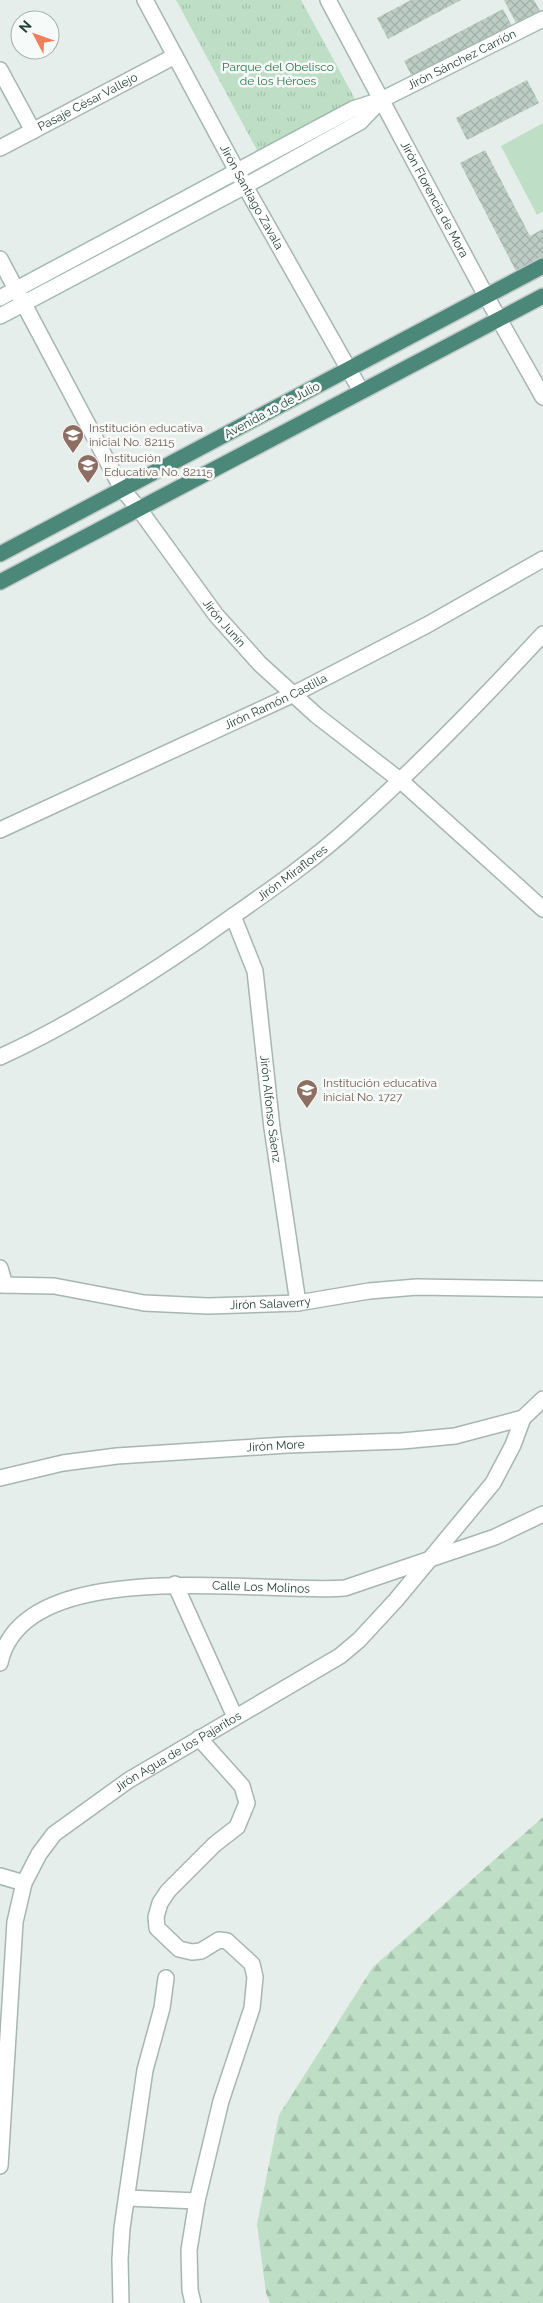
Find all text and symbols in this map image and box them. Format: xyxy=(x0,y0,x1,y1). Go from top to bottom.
north arrow xyxy=(10,10,60,60)
text: N xyxy=(16,17,35,36)
street label: Jirón Sánchez Carrión xyxy=(405,27,518,93)
park label: Parque del Obelisco de los Héroes xyxy=(222,60,334,88)
street label: Pasaje César Vallejo xyxy=(35,70,140,134)
street label: Jirón Florencia de Mora xyxy=(398,139,471,260)
street label: Jirón Santiago Zavala xyxy=(217,142,286,252)
street label: Avenida 10 de Julio xyxy=(222,379,322,441)
place label: Institución educativa inicial No. 82115 xyxy=(89,421,203,449)
school or university icon: Institución educativa inicial No. 82115 xyxy=(61,423,85,454)
place label: Institución Educativa No. 82115 xyxy=(104,451,213,479)
school or university icon: Institución Educativa No. 82115 xyxy=(76,453,100,484)
street label: Jirón Junín xyxy=(200,596,248,650)
street label: Jirón Ramón Castilla xyxy=(222,671,329,732)
street label: Jirón Miraflores xyxy=(254,842,331,904)
street label: Jirón Alfonso Sáenz xyxy=(257,1054,284,1164)
place label: Institución educativa inicial No. 1727 xyxy=(323,1076,437,1104)
school or university icon: Institución educativa inicial No. 1727 xyxy=(295,1078,319,1109)
street label: Jirón Salaverry xyxy=(229,1294,312,1312)
street label: Jirón More xyxy=(246,1437,305,1455)
street label: Calle Los Molinos xyxy=(212,1579,310,1596)
street label: Jirón Agua de los Pajaritos xyxy=(112,1708,244,1795)

